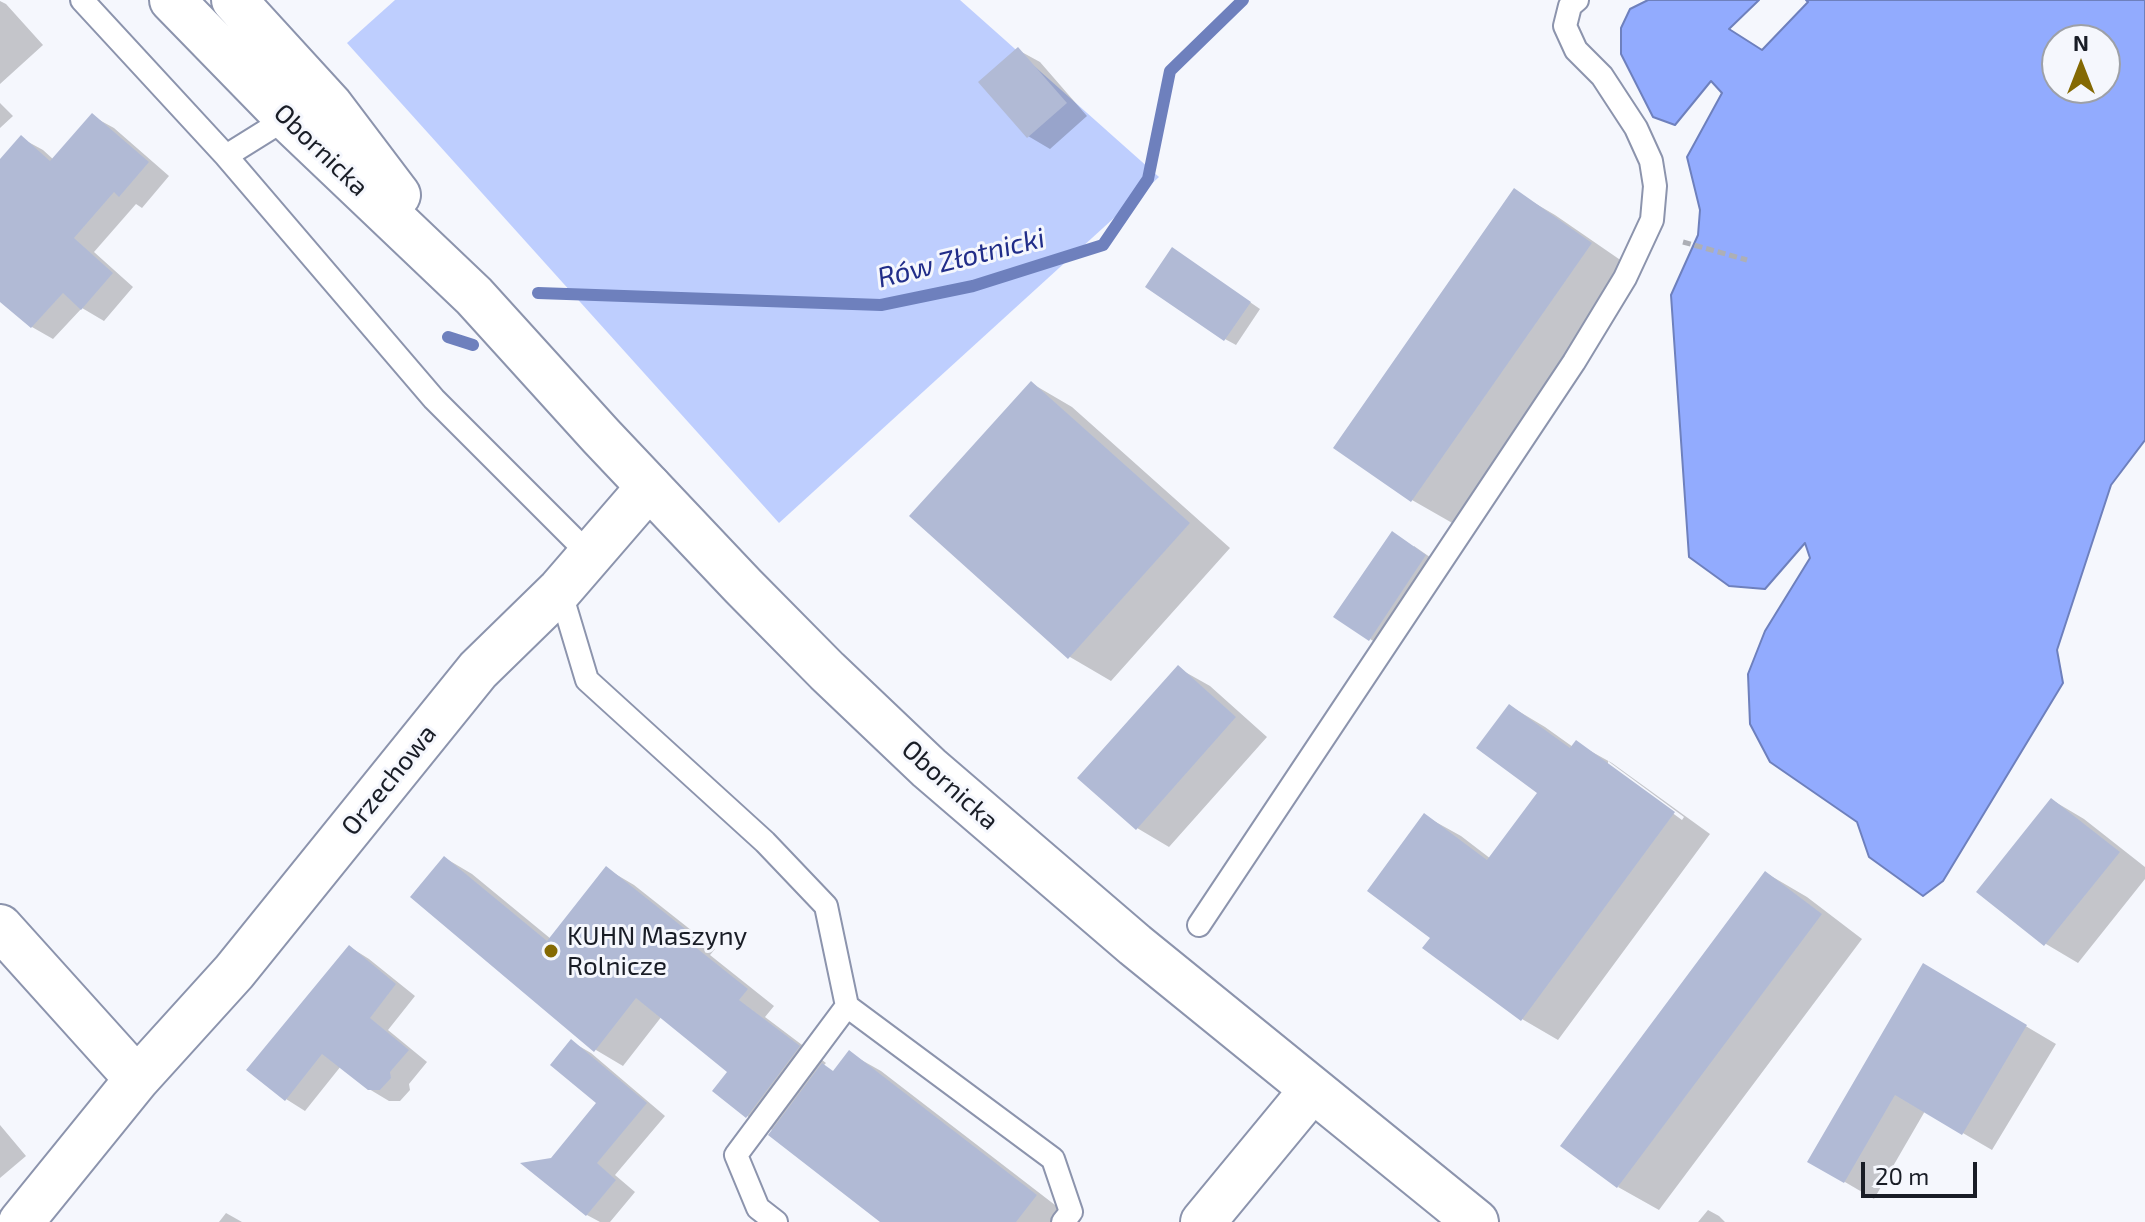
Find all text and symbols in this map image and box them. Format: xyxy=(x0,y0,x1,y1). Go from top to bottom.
north arrow xyxy=(2041,24,2121,104)
text: N xyxy=(2073,29,2089,55)
street label: Obornicka xyxy=(267,97,375,203)
water label: Rów Złotnicki xyxy=(874,221,1048,295)
street label: Orzechowa xyxy=(335,718,443,842)
street label: Obornicka xyxy=(895,734,1005,836)
place label: KUHN Maszyny Rolnicze xyxy=(567,920,747,982)
marker: KUHN Maszyny Rolnicze xyxy=(542,942,560,960)
scale bar xyxy=(1865,1146,1981,1196)
text: 20 m xyxy=(1875,1161,1929,1190)

